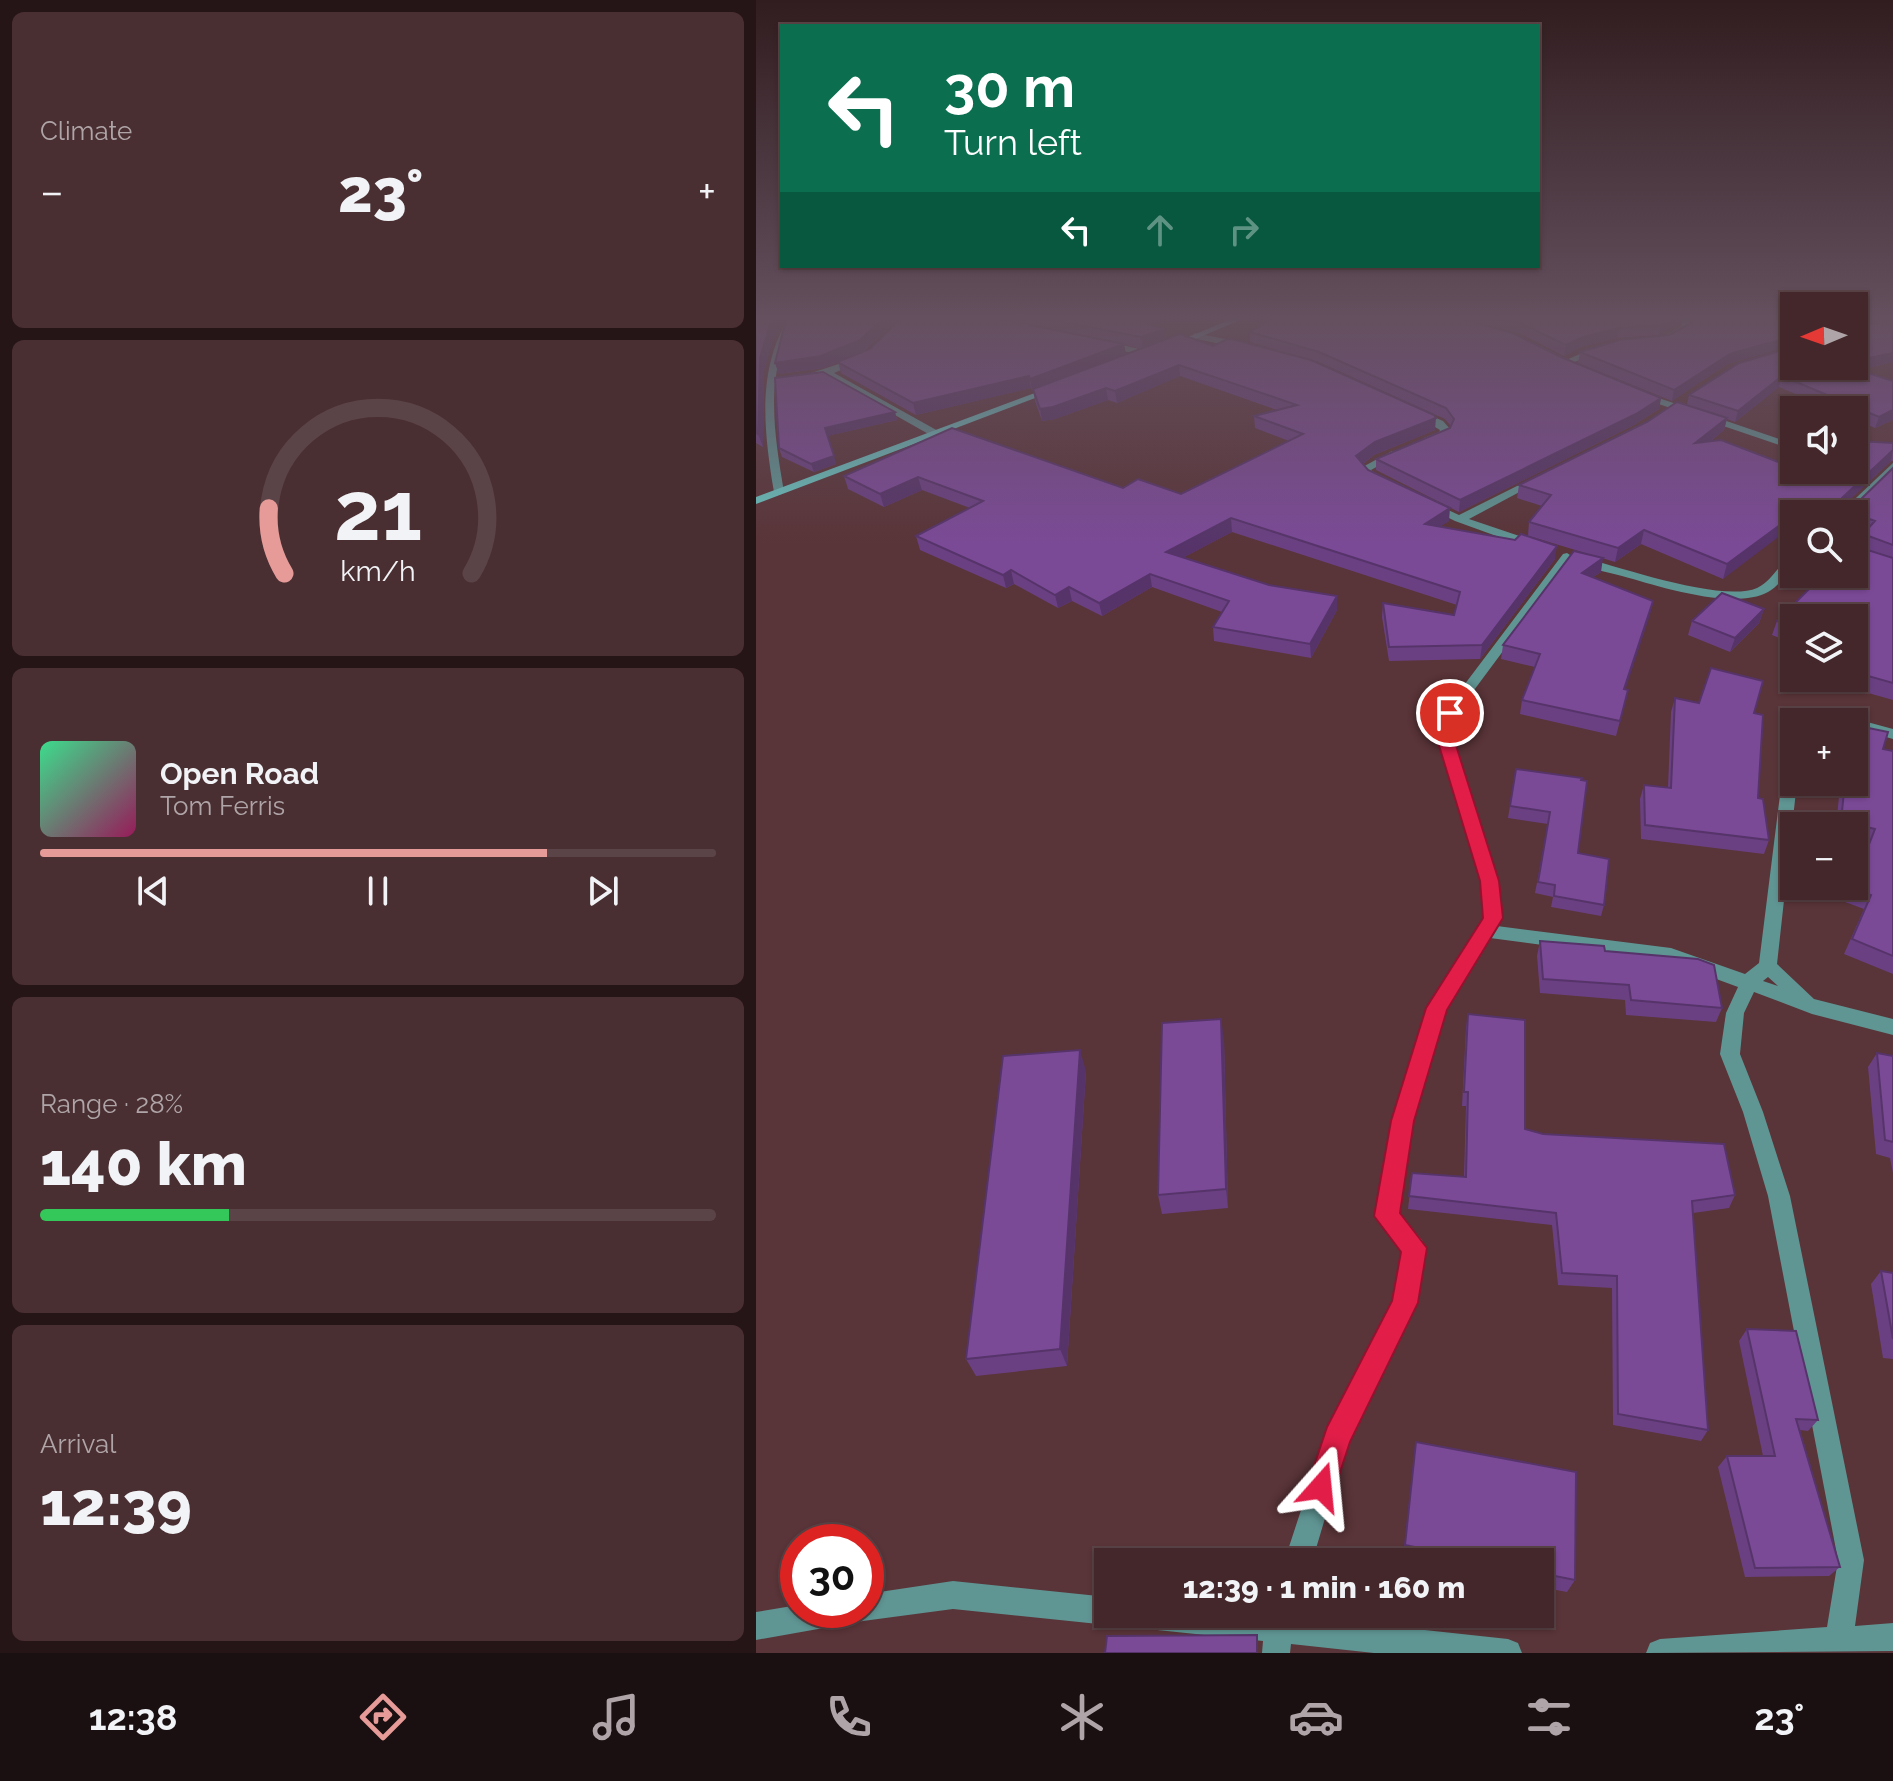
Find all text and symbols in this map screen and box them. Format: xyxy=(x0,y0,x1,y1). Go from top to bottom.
text: 30 m xyxy=(944,54,1075,120)
icon: left xyxy=(812,56,916,160)
text: Climate xyxy=(40,116,132,146)
text: Turn left xyxy=(944,121,1082,163)
text: 23° xyxy=(338,156,424,226)
text: − xyxy=(40,166,64,217)
text: + xyxy=(698,166,716,217)
icon: left xyxy=(1054,208,1098,252)
icon: ahead xyxy=(1138,208,1182,252)
icon: right xyxy=(1222,208,1266,252)
north arrow xyxy=(1780,292,1868,380)
map controls xyxy=(1780,292,1868,900)
button: sound xyxy=(1780,396,1868,484)
text: 21 xyxy=(334,462,422,559)
button: search xyxy=(1780,500,1868,588)
text: km/h xyxy=(340,554,416,588)
button: layers xyxy=(1780,604,1868,692)
pin xyxy=(1416,679,1484,747)
icon: arrive xyxy=(1428,691,1472,735)
button: + xyxy=(1780,708,1868,796)
text: Open Road xyxy=(160,756,319,791)
text: Tom Ferris xyxy=(160,791,285,821)
button: − xyxy=(1780,812,1868,900)
icon: previous xyxy=(131,869,175,913)
icon: pause xyxy=(356,869,400,913)
icon: next xyxy=(581,869,625,913)
text: Range · 28% xyxy=(40,1089,183,1119)
text: 140 km xyxy=(40,1129,247,1199)
text: Arrival xyxy=(40,1429,116,1459)
position arrow xyxy=(1279,1445,1363,1529)
text: 12:39 xyxy=(40,1469,192,1539)
speed limit sign: 30 xyxy=(780,1524,884,1628)
text: 12:39 · 1 min · 160 m xyxy=(1183,1570,1465,1605)
icon: directions xyxy=(355,1689,411,1745)
icon: music xyxy=(588,1689,644,1745)
icon: phone xyxy=(821,1689,877,1745)
icon: climate xyxy=(1054,1689,1110,1745)
icon: car xyxy=(1288,1689,1344,1745)
icon: filters xyxy=(1521,1689,1577,1745)
text: 12:38 xyxy=(89,1696,177,1738)
text: 23° xyxy=(1754,1696,1804,1738)

